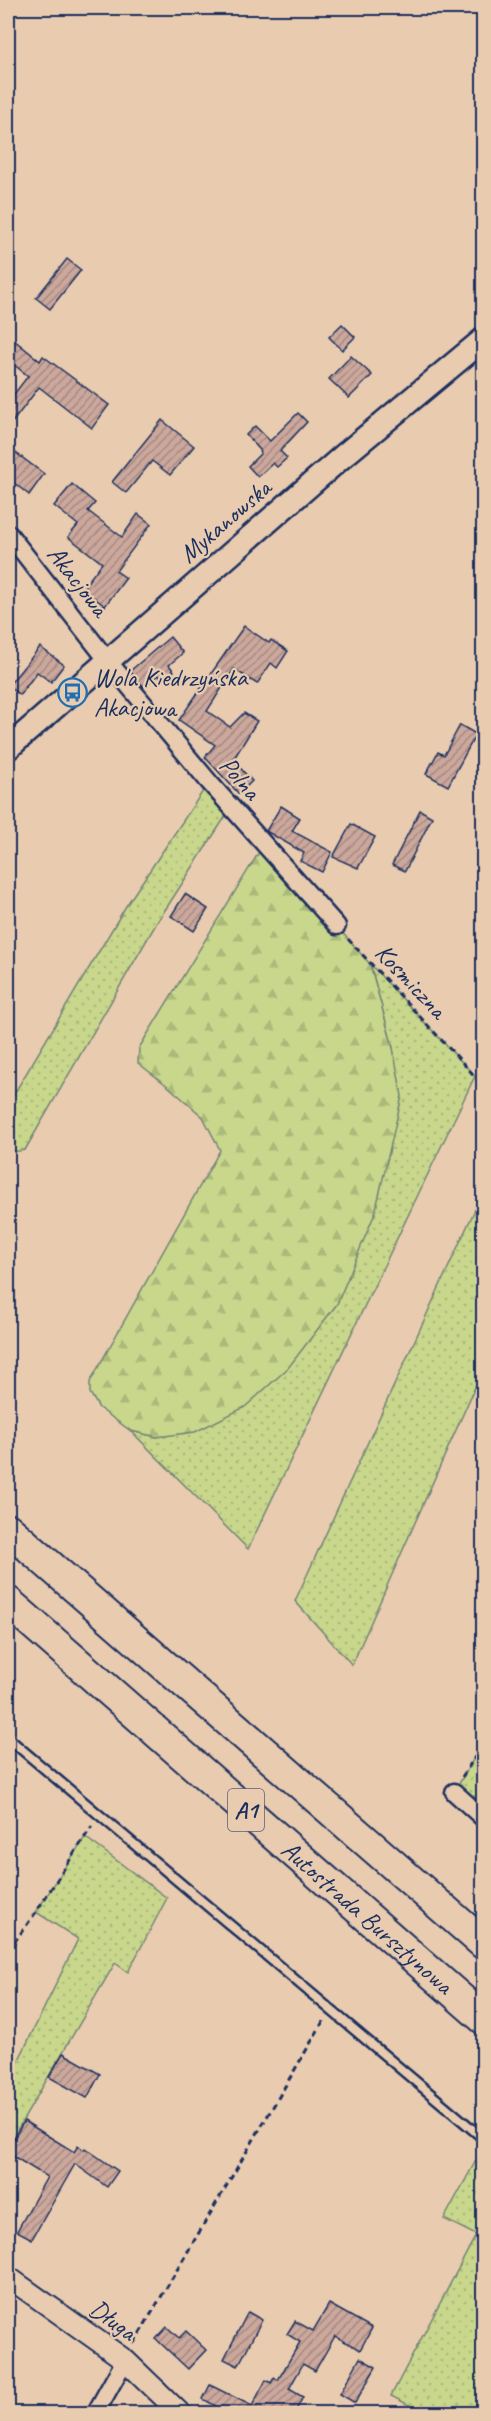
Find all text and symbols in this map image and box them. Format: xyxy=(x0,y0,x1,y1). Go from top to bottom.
street label: Mykanowska xyxy=(172,470,280,570)
street label: Akacjowa xyxy=(40,539,118,625)
place label: Wola Kiedrzyńska Akacjowa xyxy=(94,661,249,724)
bus stop icon: Wola Kiedrzyńska Akacjowa xyxy=(57,676,89,708)
street label: Polna xyxy=(212,749,269,808)
street label: Kosmiczna xyxy=(368,937,456,1027)
road number: A1 xyxy=(228,1789,264,1831)
street label: Autostrada Bursztynowa xyxy=(275,1833,461,2002)
street label: Długa xyxy=(83,2292,144,2349)

